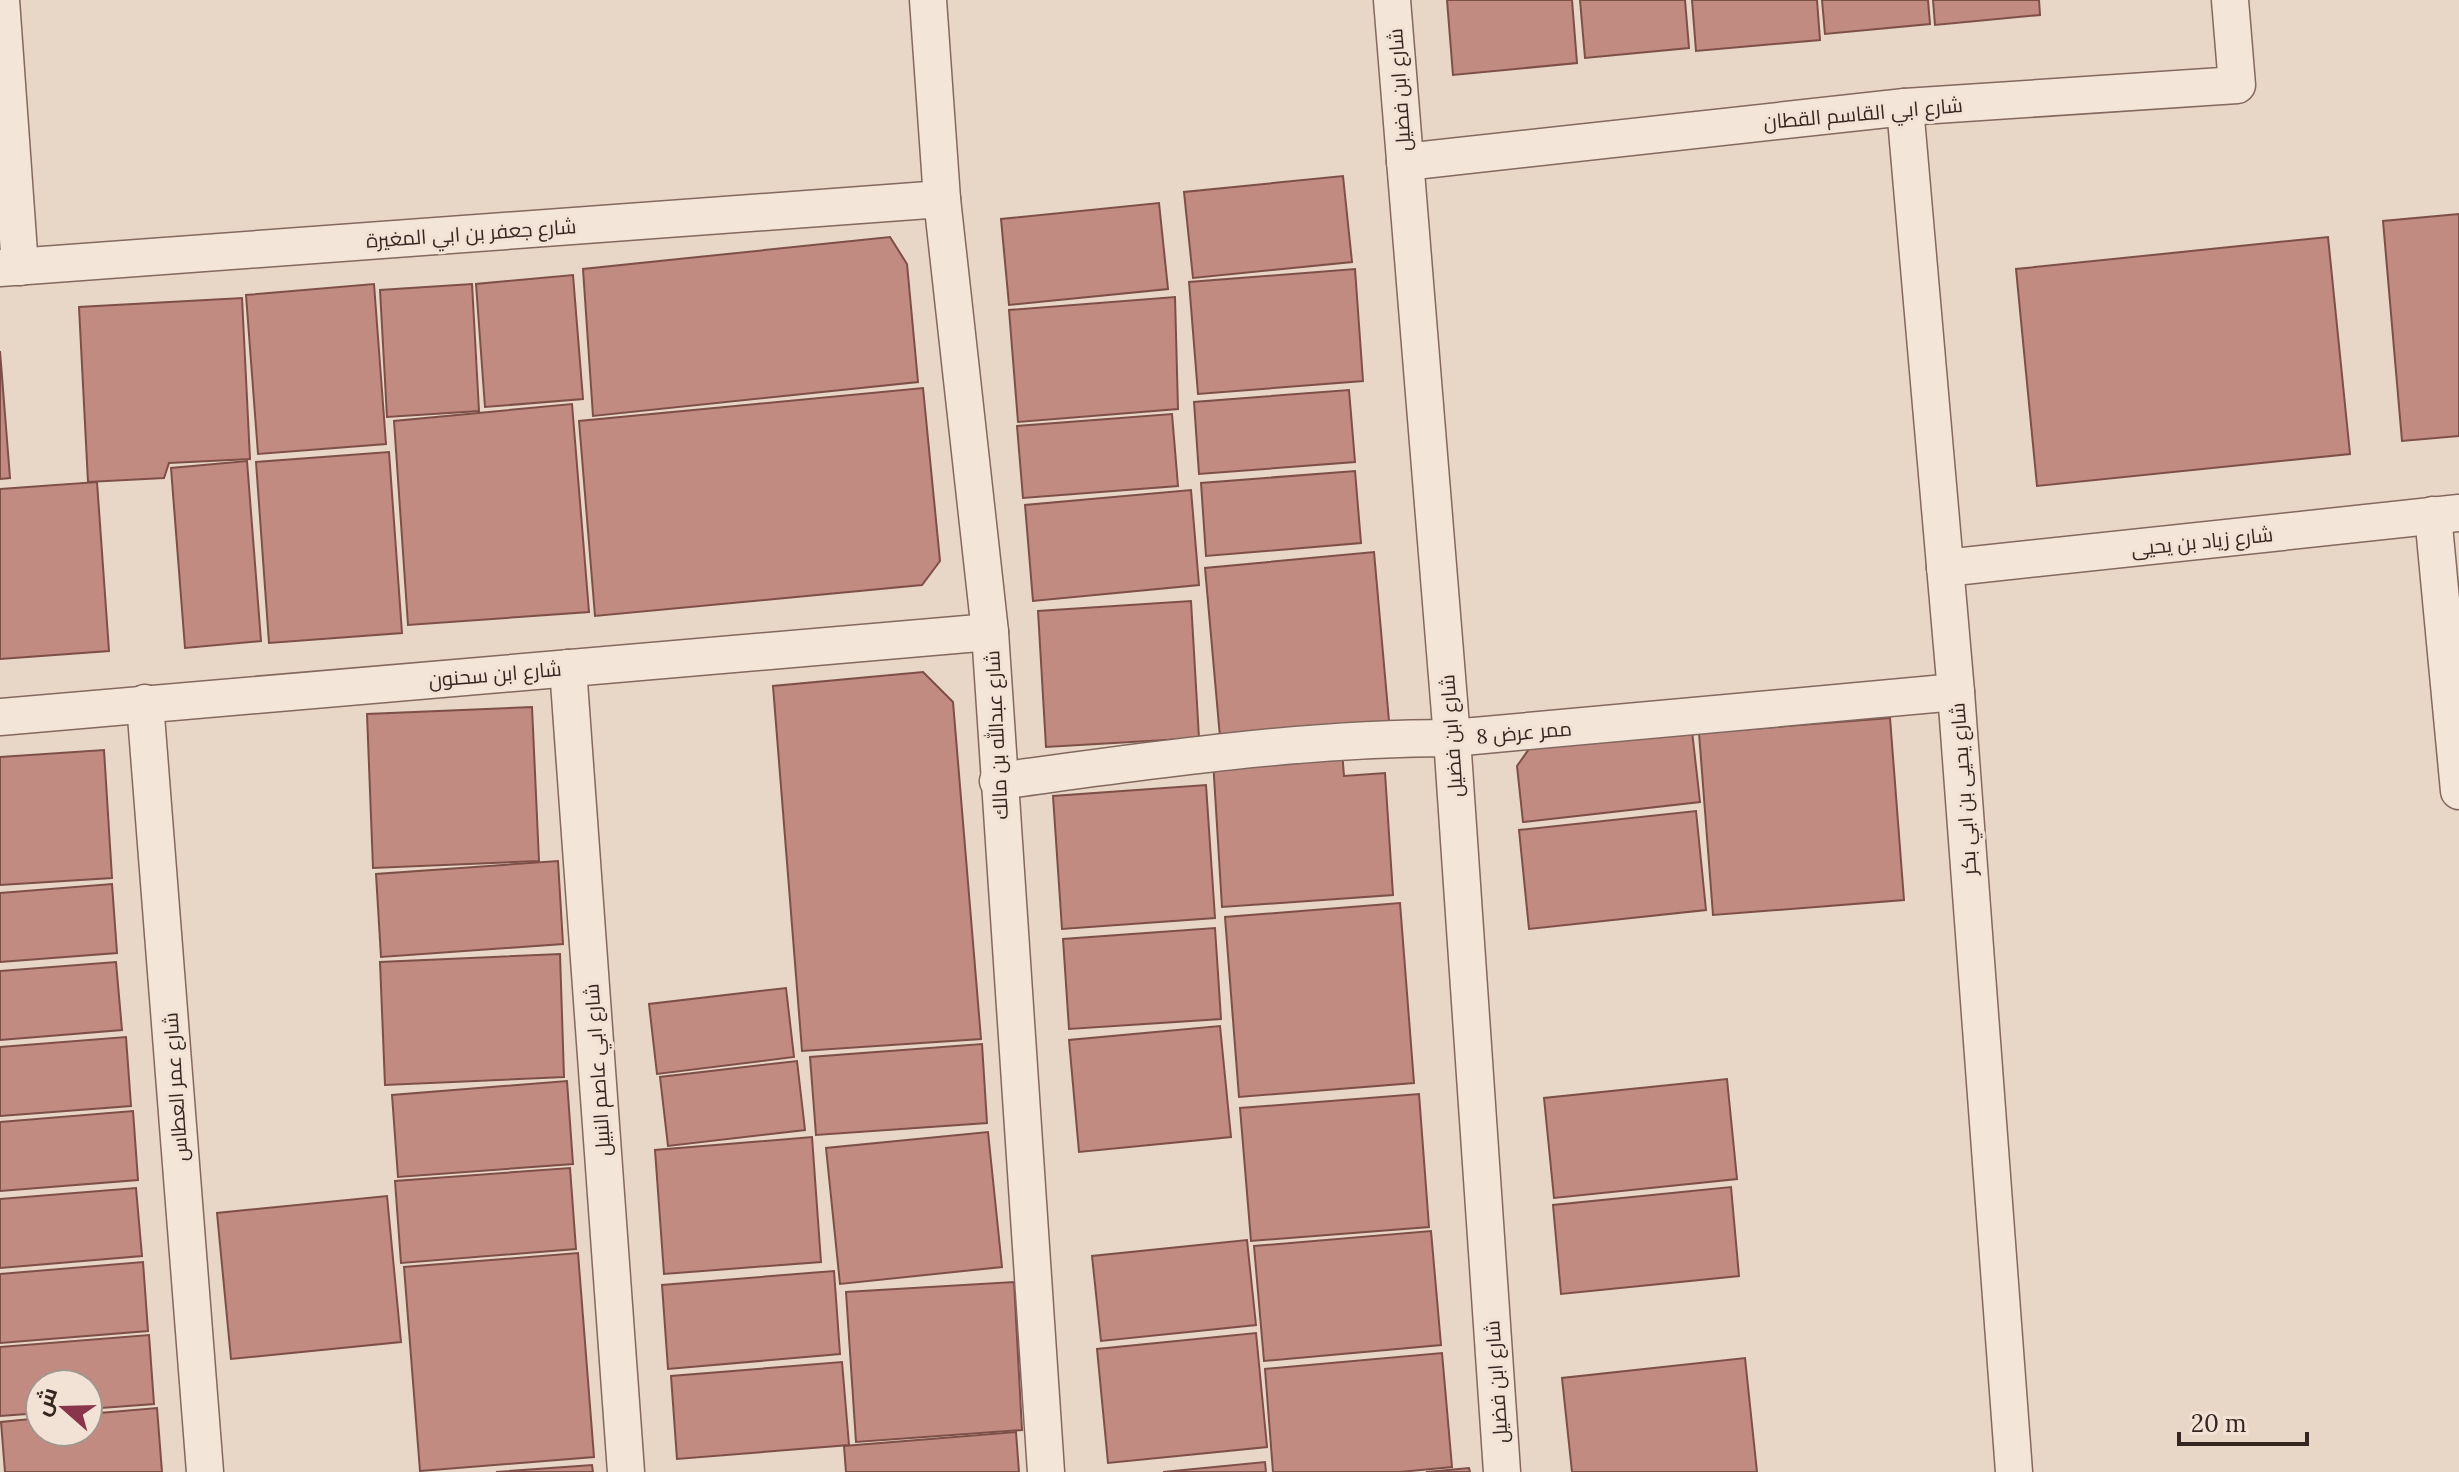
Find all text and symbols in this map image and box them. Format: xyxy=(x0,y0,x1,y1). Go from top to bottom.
street label: شارع ابن فضيل xyxy=(1382,28,1418,152)
street label: شارع ابي القاسم القطان xyxy=(1762,92,1964,138)
street label: شارع جعفر بن ابي المغيرة xyxy=(365,213,577,257)
street label: شارع زياد بن يحيى xyxy=(2130,521,2274,563)
street label: شارع عبدالله بن مالك xyxy=(979,650,1015,820)
street label: شارع ابن سحنون xyxy=(428,656,563,694)
street label: شارع ابن فضيل xyxy=(1434,674,1470,798)
street label: شارع يحيى بن ابي بكر xyxy=(1944,702,1986,877)
street label: ممر عرض 8 xyxy=(1475,715,1573,750)
street label: شارع ابي عاصم النبيل xyxy=(579,983,619,1157)
street label: شارع عمر العطاس xyxy=(157,1012,195,1162)
street label: شارع ابن فضيل xyxy=(1479,1320,1515,1444)
north arrow xyxy=(24,1368,104,1448)
text: ش xyxy=(27,1383,63,1419)
scale bar xyxy=(2179,1396,2307,1446)
text: 20 m xyxy=(2191,1408,2247,1439)

